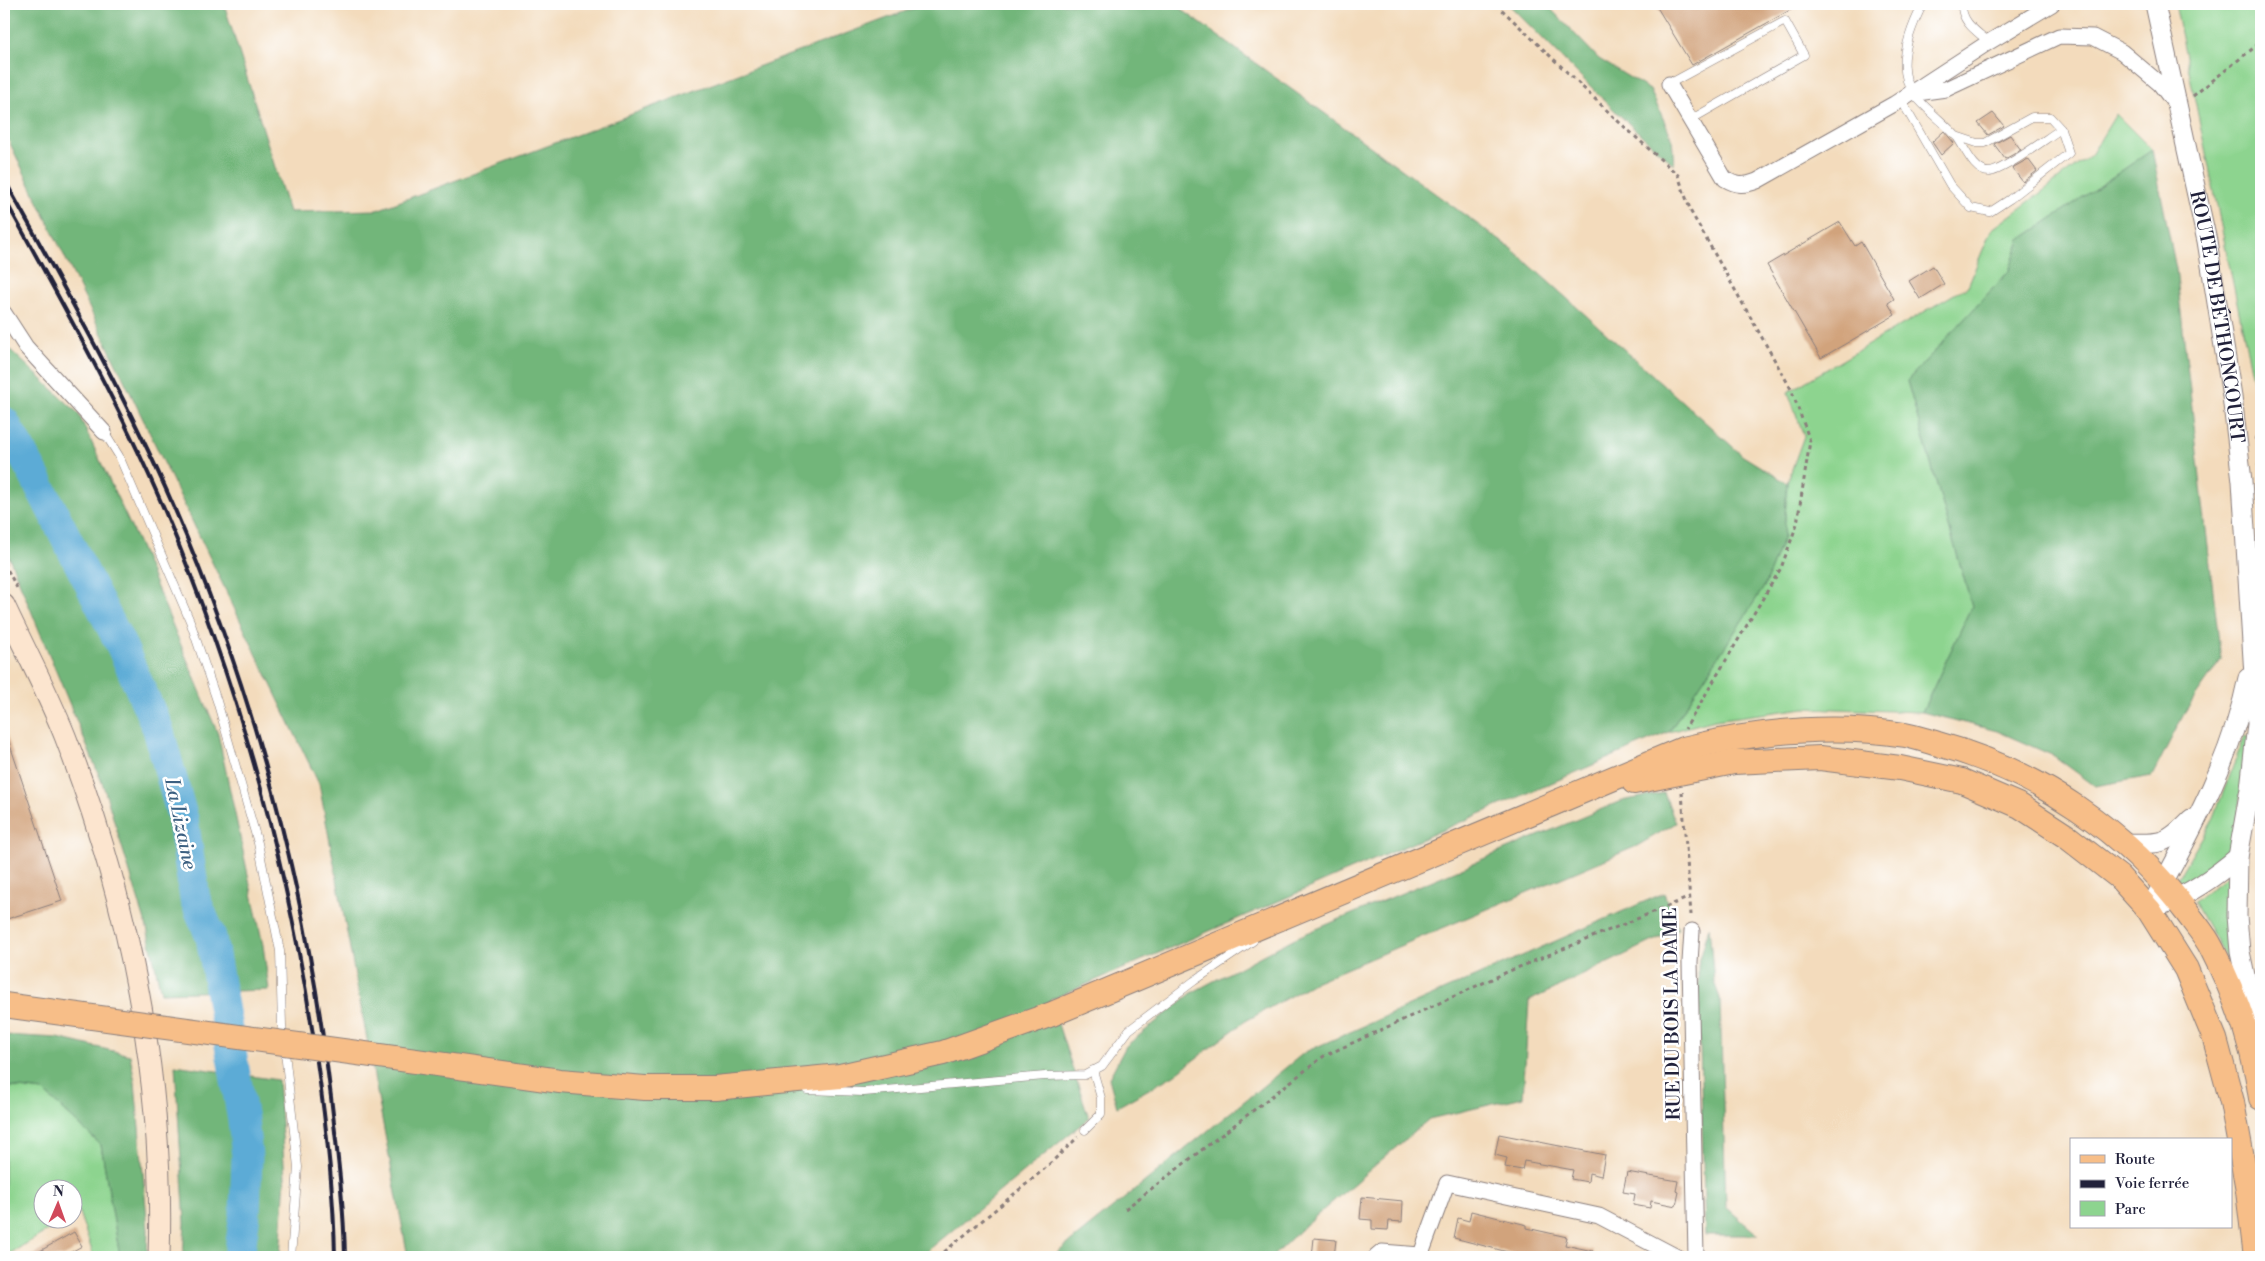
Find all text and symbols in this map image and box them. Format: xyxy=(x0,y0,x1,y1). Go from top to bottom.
street label: ROUTE DE BÉTHONCOURT xyxy=(2184,188,2249,444)
water label: La Lizaine xyxy=(158,775,202,873)
street label: RUE DU BOIS LA DAME xyxy=(1658,907,1686,1121)
legend xyxy=(2070,1138,2232,1228)
text: Route xyxy=(2115,1150,2155,1169)
text: Voie ferrée xyxy=(2114,1174,2189,1193)
north arrow xyxy=(32,1178,82,1228)
text: N xyxy=(53,1183,64,1201)
text: Parc xyxy=(2115,1200,2146,1219)

